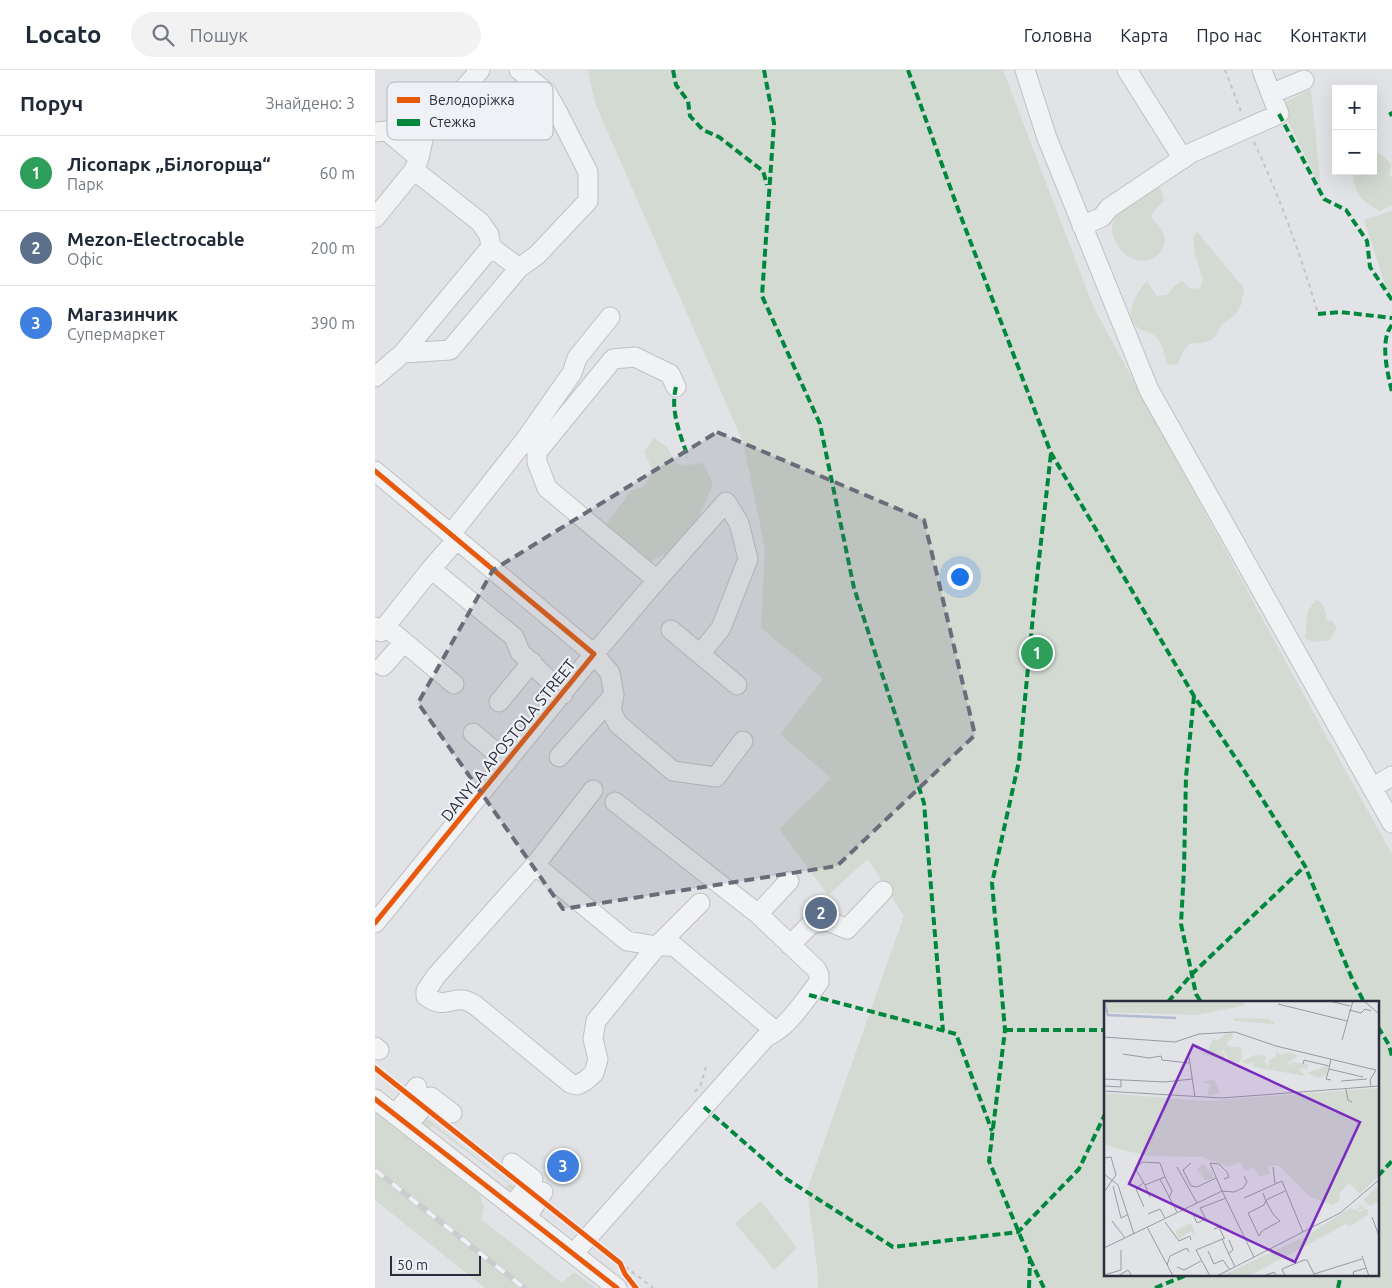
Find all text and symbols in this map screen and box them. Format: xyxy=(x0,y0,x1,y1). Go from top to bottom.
search box xyxy=(131,12,481,57)
text: Locato xyxy=(25,21,101,48)
icon: search xyxy=(149,21,177,49)
text: Пошук xyxy=(189,24,248,46)
text: Головна xyxy=(1024,25,1092,45)
text: Карта xyxy=(1120,25,1168,45)
text: Про нас xyxy=(1196,25,1262,45)
text: Контакти xyxy=(1290,25,1367,45)
legend xyxy=(387,82,553,140)
map controls xyxy=(1332,85,1377,175)
button: + xyxy=(1332,85,1377,130)
text: Поруч xyxy=(20,91,83,115)
text: Велодоріжка xyxy=(429,92,515,108)
text: Знайдено: 3 xyxy=(266,94,355,112)
text: Стежка xyxy=(429,114,476,130)
button: − xyxy=(1332,130,1377,175)
text: Лісопарк „Білогорща“ xyxy=(67,153,271,175)
text: 1 xyxy=(31,164,41,182)
text: 60 m xyxy=(319,164,355,182)
text: Парк xyxy=(67,175,104,193)
text: Mezon-Electrocable xyxy=(67,228,245,250)
text: 2 xyxy=(31,239,41,257)
text: 200 m xyxy=(310,239,355,257)
text: Офіс xyxy=(67,250,103,268)
text: Магазинчик xyxy=(67,303,178,325)
text: 3 xyxy=(31,314,41,332)
text: 390 m xyxy=(310,314,355,332)
text: Супермаркет xyxy=(67,325,165,343)
your location xyxy=(947,564,973,590)
pin: 1 xyxy=(1021,634,1053,672)
street label: DANYLA APOSTOLA STREET xyxy=(437,655,579,825)
pin: 2 xyxy=(805,894,837,932)
inset map xyxy=(1104,1001,1379,1276)
pin: 3 xyxy=(547,1147,579,1185)
scale bar xyxy=(390,1253,481,1276)
text: 50 m xyxy=(397,1257,428,1273)

